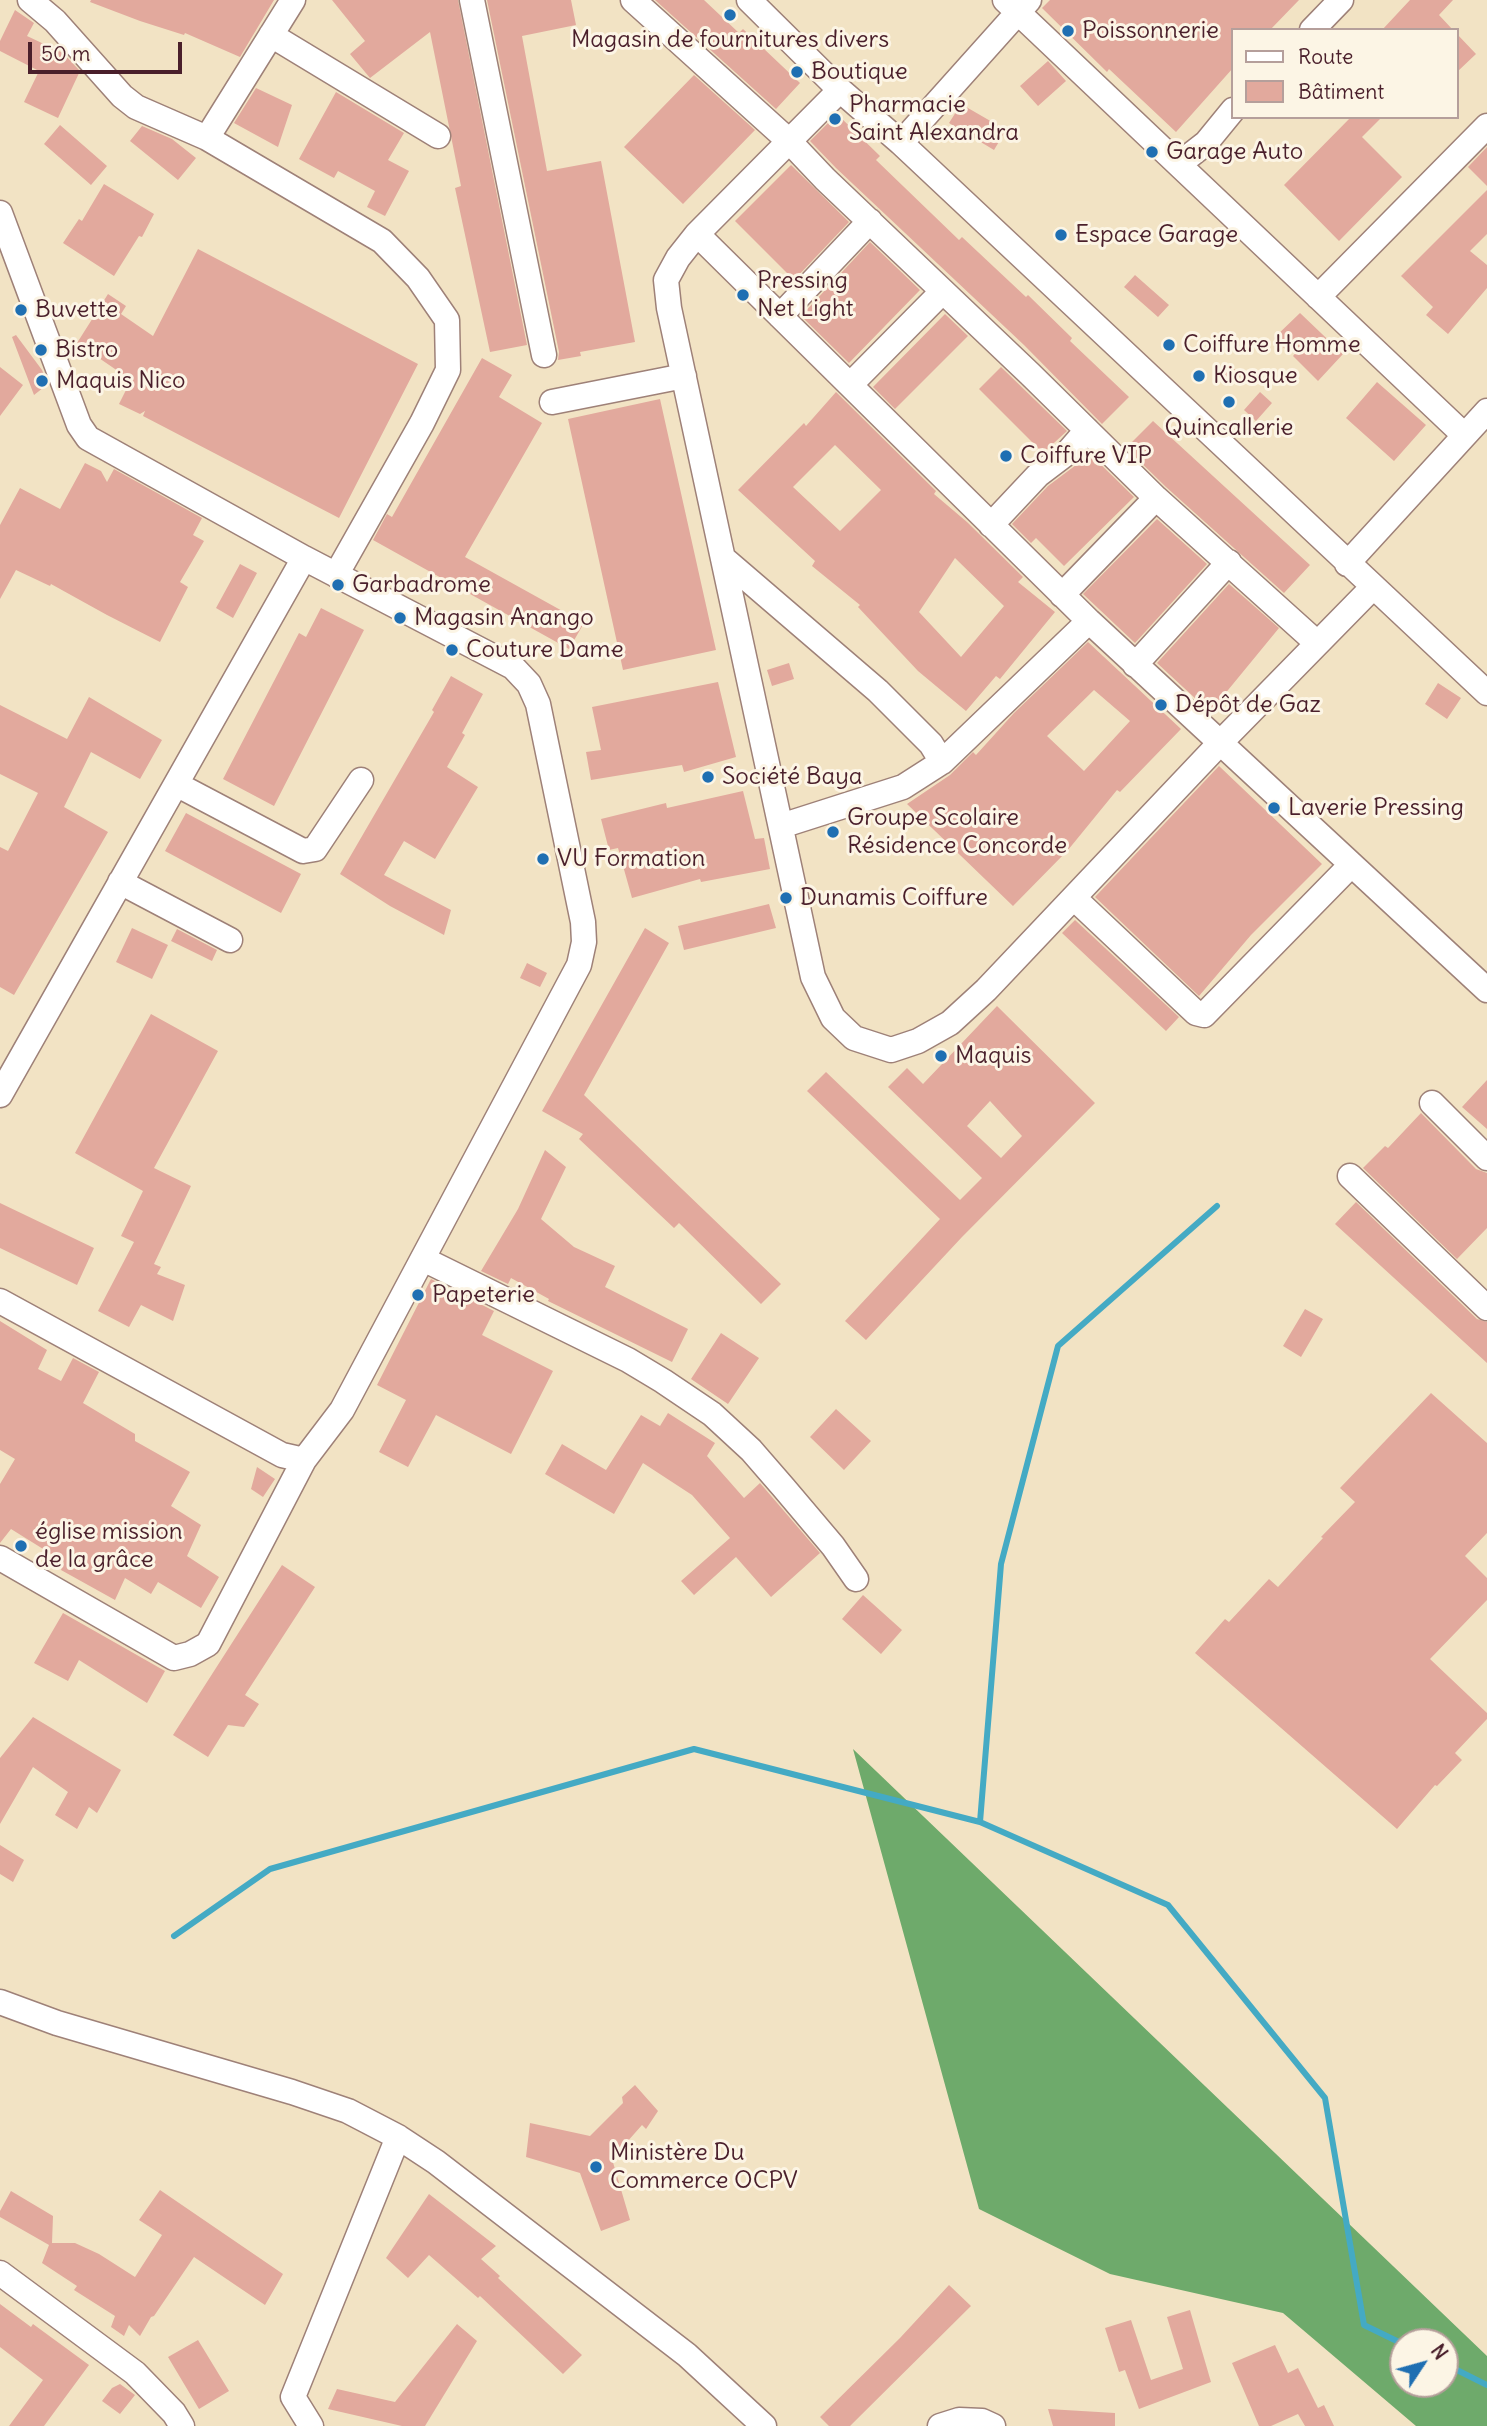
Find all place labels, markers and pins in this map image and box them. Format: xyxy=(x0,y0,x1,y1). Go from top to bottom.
marker: Magasin de fournitures divers xyxy=(722,7,738,23)
place label: Poissonnerie xyxy=(1082,17,1219,45)
marker: Poissonnerie xyxy=(1060,23,1076,39)
place label: Magasin de fournitures divers xyxy=(571,26,889,54)
place label: Boutique xyxy=(811,58,908,86)
marker: Boutique xyxy=(789,64,805,80)
place label: Pharmacie Saint Alexandra xyxy=(849,91,1019,147)
marker: Pharmacie Saint Alexandra xyxy=(827,111,843,127)
place label: Garage Auto xyxy=(1166,138,1303,166)
marker: Garage Auto xyxy=(1144,144,1160,160)
place label: Espace Garage xyxy=(1075,221,1238,249)
marker: Espace Garage xyxy=(1053,227,1069,243)
place label: Pressing Net Light xyxy=(757,267,854,323)
marker: Pressing Net Light xyxy=(735,287,751,303)
place label: Buvette xyxy=(35,296,118,324)
marker: Buvette xyxy=(13,302,29,318)
place label: Coiffure Homme xyxy=(1183,331,1361,359)
place label: Bistro xyxy=(55,336,118,364)
marker: Coiffure Homme xyxy=(1161,337,1177,353)
marker: Bistro xyxy=(33,342,49,358)
place label: Kiosque xyxy=(1213,362,1298,390)
place label: Maquis Nico xyxy=(56,367,186,395)
marker: Kiosque xyxy=(1191,368,1207,384)
marker: Maquis Nico xyxy=(34,373,50,389)
marker: Quincallerie xyxy=(1221,394,1237,410)
place label: Quincallerie xyxy=(1165,414,1293,442)
place label: Coiffure VIP xyxy=(1020,442,1152,470)
marker: Coiffure VIP xyxy=(998,448,1014,464)
place label: Garbadrome xyxy=(352,571,491,599)
marker: Garbadrome xyxy=(330,577,346,593)
place label: Magasin Anango xyxy=(414,604,594,632)
marker: Magasin Anango xyxy=(392,610,408,626)
place label: Couture Dame xyxy=(466,636,624,664)
marker: Couture Dame xyxy=(444,642,460,658)
place label: Dépôt de Gaz xyxy=(1175,691,1321,719)
marker: Dépôt de Gaz xyxy=(1153,697,1169,713)
place label: Société Baya xyxy=(722,763,862,791)
marker: Société Baya xyxy=(700,769,716,785)
place label: Laverie Pressing xyxy=(1288,794,1464,822)
marker: Laverie Pressing xyxy=(1266,800,1282,816)
place label: Groupe Scolaire Résidence Concorde xyxy=(847,804,1067,860)
marker: Groupe Scolaire Résidence Concorde xyxy=(825,824,841,840)
place label: VU Formation xyxy=(557,845,706,873)
marker: VU Formation xyxy=(535,851,551,867)
place label: Dunamis Coiffure xyxy=(800,884,988,912)
marker: Dunamis Coiffure xyxy=(778,890,794,906)
place label: Maquis xyxy=(955,1042,1031,1070)
marker: Maquis xyxy=(933,1048,949,1064)
place label: Papeterie xyxy=(432,1281,535,1309)
marker: Papeterie xyxy=(410,1287,426,1303)
place label: église mission de la grâce xyxy=(35,1518,183,1574)
marker: église mission de la grâce xyxy=(13,1538,29,1554)
place label: Ministère Du Commerce OCPV xyxy=(610,2139,798,2195)
marker: Ministère Du Commerce OCPV xyxy=(588,2159,604,2175)

